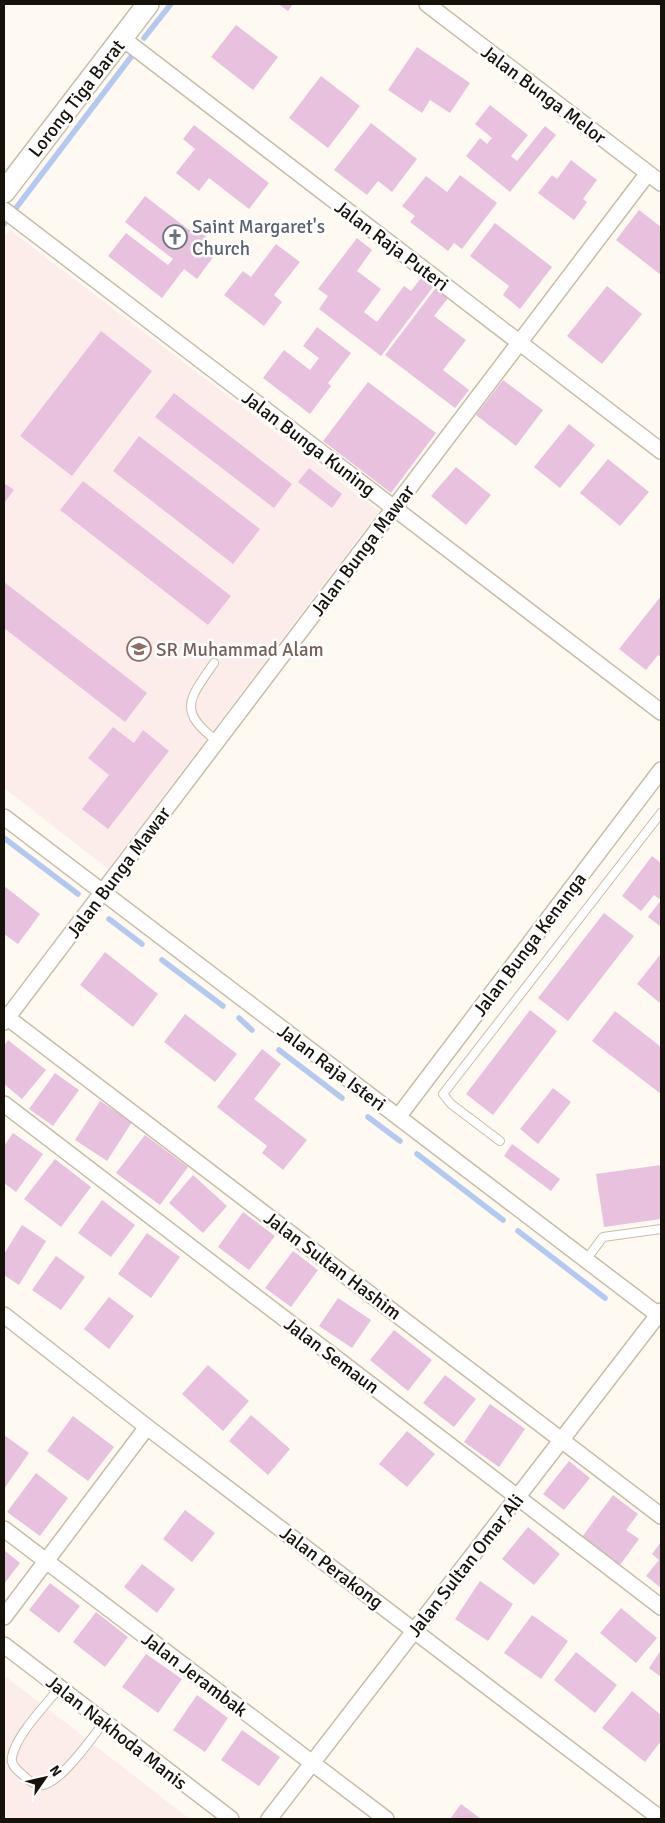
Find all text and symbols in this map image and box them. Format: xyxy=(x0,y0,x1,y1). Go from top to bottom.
street label: Lorong Tiga Barat xyxy=(23,35,130,162)
street label: Jalan Bunga Melor xyxy=(476,40,611,150)
street label: Jalan Raja Puteri xyxy=(330,195,453,297)
place label: Saint Margaret's Church xyxy=(192,215,325,261)
church icon: Saint Margaret's Church xyxy=(162,224,188,250)
street label: Jalan Bunga Kuning xyxy=(237,386,380,502)
street label: Jalan Bunga Mawar xyxy=(306,480,420,621)
school or university icon: SR Muhammad Alam xyxy=(126,636,152,662)
place label: SR Muhammad Alam xyxy=(156,638,324,662)
street label: Jalan Bunga Mawar xyxy=(62,802,176,943)
street label: Jalan Bunga Kenanga xyxy=(468,868,592,1021)
street label: Jalan Raja Isteri xyxy=(272,1019,390,1116)
street label: Jalan Sultan Hashim xyxy=(259,1206,406,1325)
street label: Jalan Semaun xyxy=(279,1312,384,1399)
street label: Jalan Sultan Omar Ali xyxy=(402,1489,529,1642)
street label: Jalan Perakong xyxy=(275,1521,388,1614)
street label: Jalan Jerambak xyxy=(137,1627,252,1723)
street label: Jalan Nakhoda Manis xyxy=(42,1670,192,1794)
north arrow xyxy=(20,1753,70,1803)

